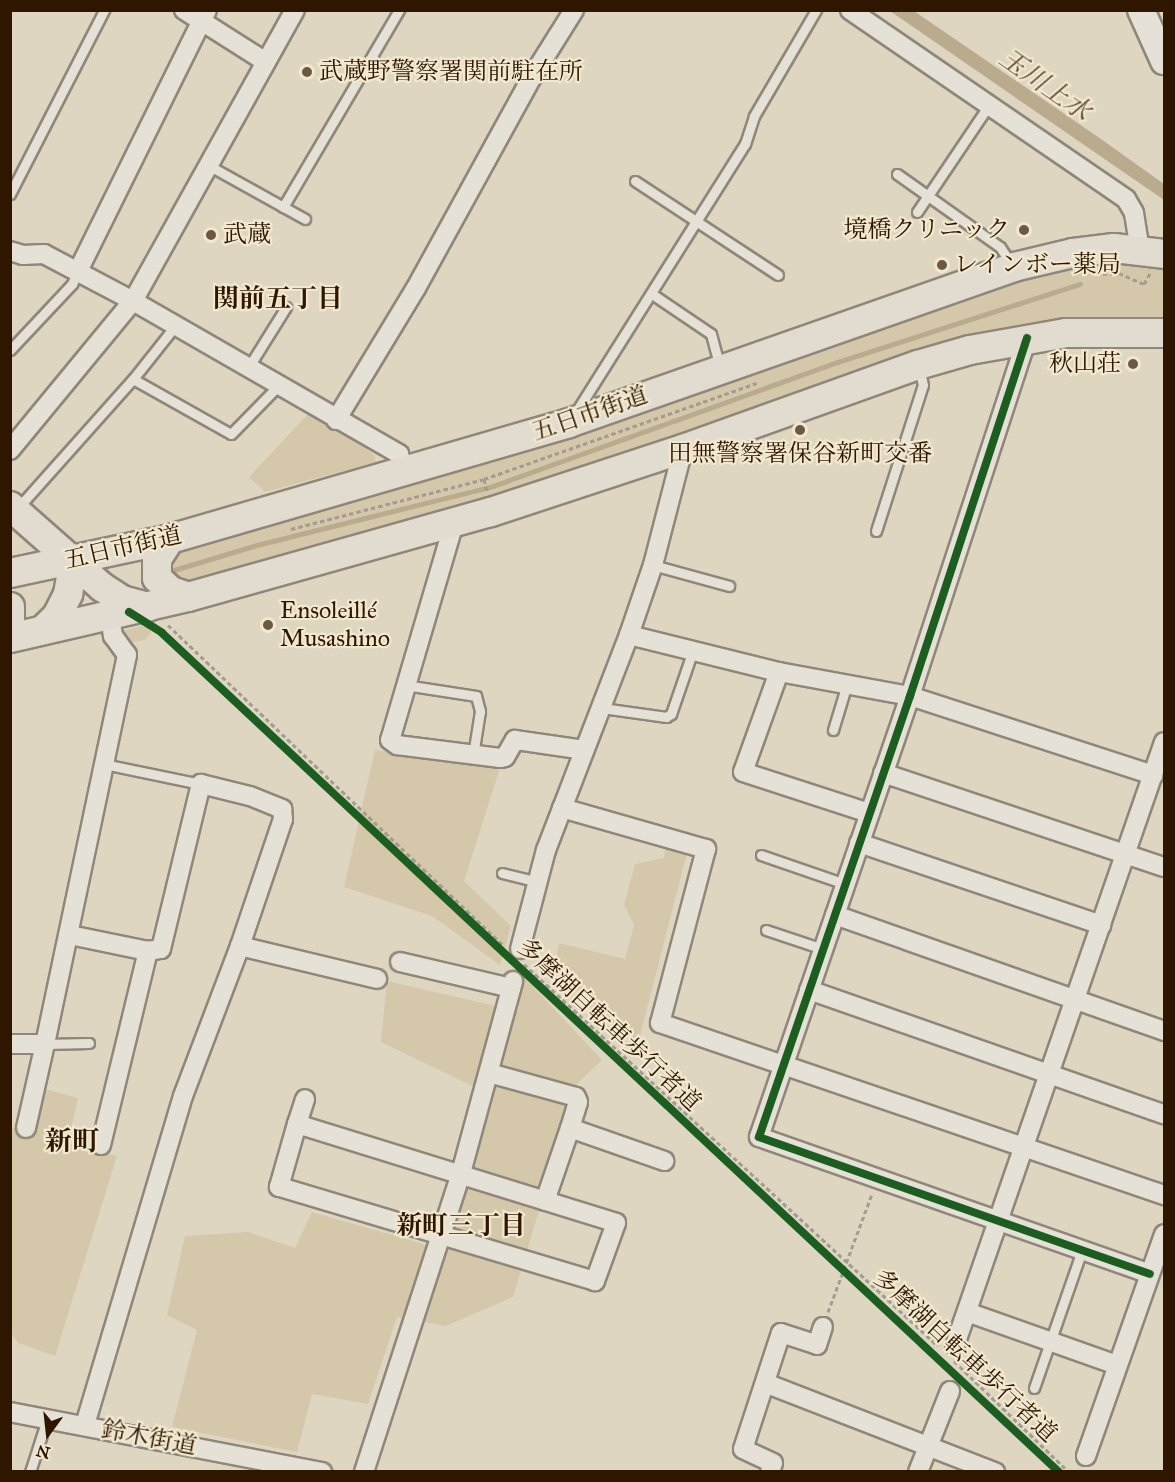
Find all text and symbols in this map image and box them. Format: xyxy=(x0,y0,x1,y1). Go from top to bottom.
water label: 玉川上水 xyxy=(993,42,1097,128)
place label: 武蔵野警察署関前駐在所 xyxy=(319,58,583,86)
marker: 武蔵野警察署関前駐在所 xyxy=(300,65,314,79)
place label: 境橋クリニック xyxy=(842,216,1010,244)
place label: 武蔵 xyxy=(223,221,271,249)
marker: 境橋クリニック xyxy=(1015,221,1033,239)
marker: 武蔵 xyxy=(204,228,218,242)
place label: レインボー薬局 xyxy=(954,251,1122,279)
marker: レインボー薬局 xyxy=(935,258,949,272)
district label: 関前五丁目 xyxy=(213,283,343,315)
place label: 秋山荘 xyxy=(1049,350,1121,378)
marker: 秋山荘 xyxy=(1126,357,1140,371)
street label: 五日市街道 xyxy=(529,381,651,447)
marker: 田無警察署保谷新町交番 xyxy=(793,423,807,437)
place label: 田無警察署保谷新町交番 xyxy=(668,440,932,468)
street label: 五日市街道 xyxy=(61,520,185,576)
place label: Ensoleillé Musashino xyxy=(280,597,390,653)
marker: Ensoleillé Musashino xyxy=(261,618,275,632)
street label: 多摩湖自転車歩行者道 xyxy=(511,933,707,1117)
district label: 新町 xyxy=(45,1125,99,1157)
district label: 新町三丁目 xyxy=(396,1210,526,1242)
street label: 多摩湖自転車歩行者道 xyxy=(867,1264,1063,1448)
north arrow xyxy=(18,1404,78,1464)
street label: 鈴木街道 xyxy=(99,1415,199,1461)
text: N xyxy=(34,1441,52,1463)

